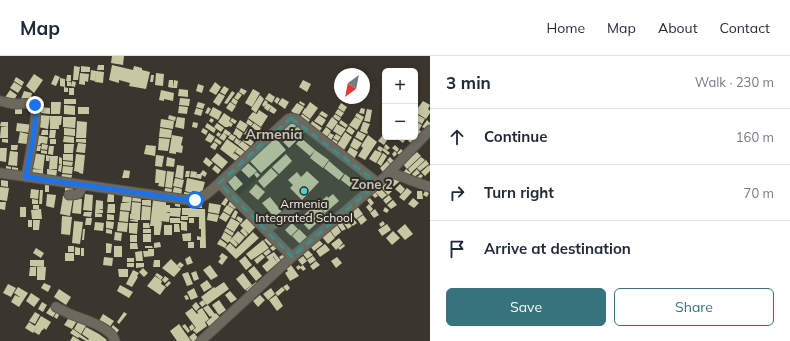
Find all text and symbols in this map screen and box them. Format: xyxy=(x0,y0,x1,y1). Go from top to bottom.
text: Map xyxy=(20,16,60,40)
text: Home xyxy=(546,19,585,37)
text: Map xyxy=(607,19,636,37)
text: About xyxy=(658,19,698,37)
text: Contact xyxy=(720,19,770,37)
north arrow xyxy=(334,68,370,104)
map controls xyxy=(382,68,418,140)
button: + xyxy=(382,68,418,104)
text: 3 min xyxy=(446,72,491,93)
text: Walk · 230 m xyxy=(695,74,774,90)
route end xyxy=(26,96,44,114)
button: − xyxy=(382,104,418,140)
district label: Armenia xyxy=(245,125,303,143)
icon: ahead xyxy=(446,126,468,148)
text: Continue xyxy=(484,127,547,146)
text: 160 m xyxy=(736,129,774,145)
district label: Zone 2 xyxy=(351,176,393,192)
icon: right xyxy=(446,182,468,204)
text: Turn right xyxy=(484,183,554,202)
text: 70 m xyxy=(744,185,774,201)
marker: Armenia Integrated School xyxy=(299,186,309,196)
route start xyxy=(186,191,204,209)
place label: Armenia Integrated School xyxy=(255,196,353,225)
icon: arrive xyxy=(446,238,468,260)
text: Arrive at destination xyxy=(484,239,631,258)
button: Save xyxy=(446,288,606,326)
button: Share xyxy=(614,288,774,326)

